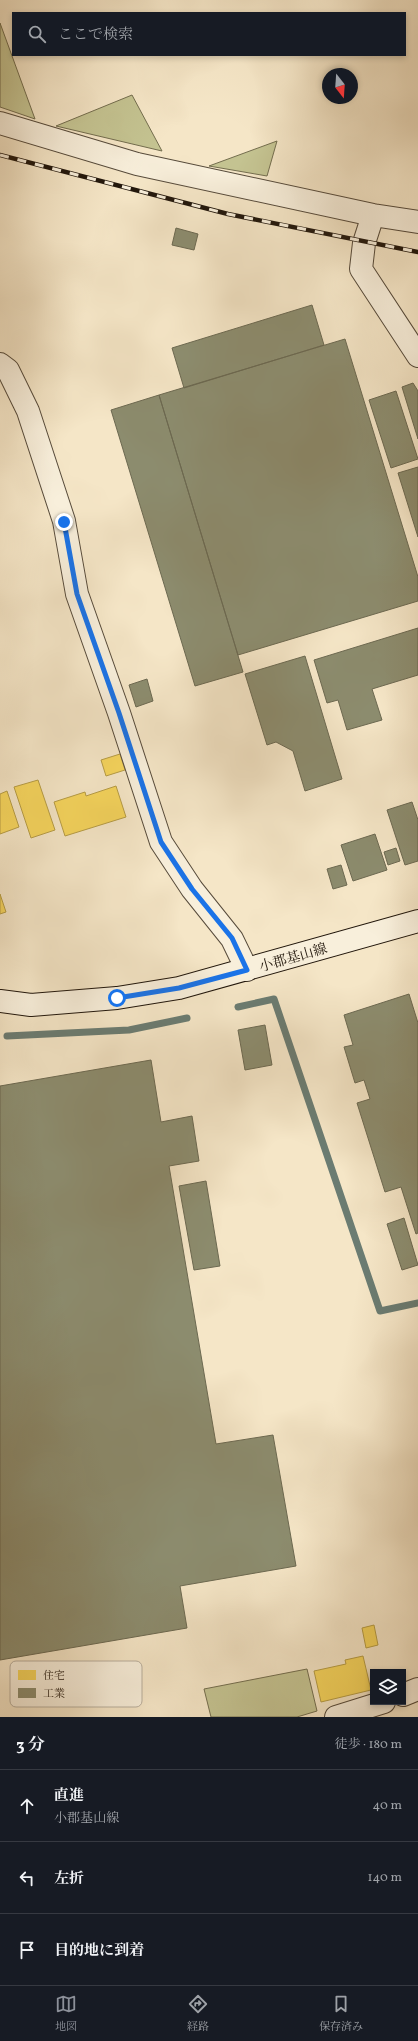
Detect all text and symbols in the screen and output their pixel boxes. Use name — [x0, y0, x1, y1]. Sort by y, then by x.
search box — [12, 12, 406, 56]
icon: search — [26, 23, 48, 45]
text: ここで検索 — [58, 25, 133, 46]
north arrow — [322, 68, 358, 104]
route end — [55, 513, 73, 531]
street label: 小郡基山線 — [257, 940, 330, 977]
route start — [108, 989, 126, 1007]
legend — [10, 1661, 142, 1707]
text: 住宅 — [43, 1669, 65, 1684]
map controls — [370, 1669, 406, 1705]
button: layers — [370, 1669, 406, 1705]
text: 工業 — [43, 1687, 65, 1702]
text: 3 分 — [16, 1734, 45, 1757]
text: 徒歩 · 180 m — [335, 1736, 402, 1754]
text: 直進 — [54, 1786, 84, 1807]
icon: ahead — [16, 1795, 38, 1817]
text: 40 m — [373, 1797, 402, 1815]
text: 小郡基山線 — [54, 1810, 119, 1828]
icon: left — [16, 1867, 38, 1889]
text: 左折 — [54, 1869, 84, 1890]
text: 140 m — [368, 1869, 402, 1887]
icon: arrive — [16, 1939, 38, 1961]
text: 目的地に到着 — [54, 1941, 144, 1962]
tab: 地図 — [55, 1993, 77, 2035]
tab: 経路 — [187, 1993, 209, 2035]
tab: 保存済み — [319, 1993, 363, 2035]

